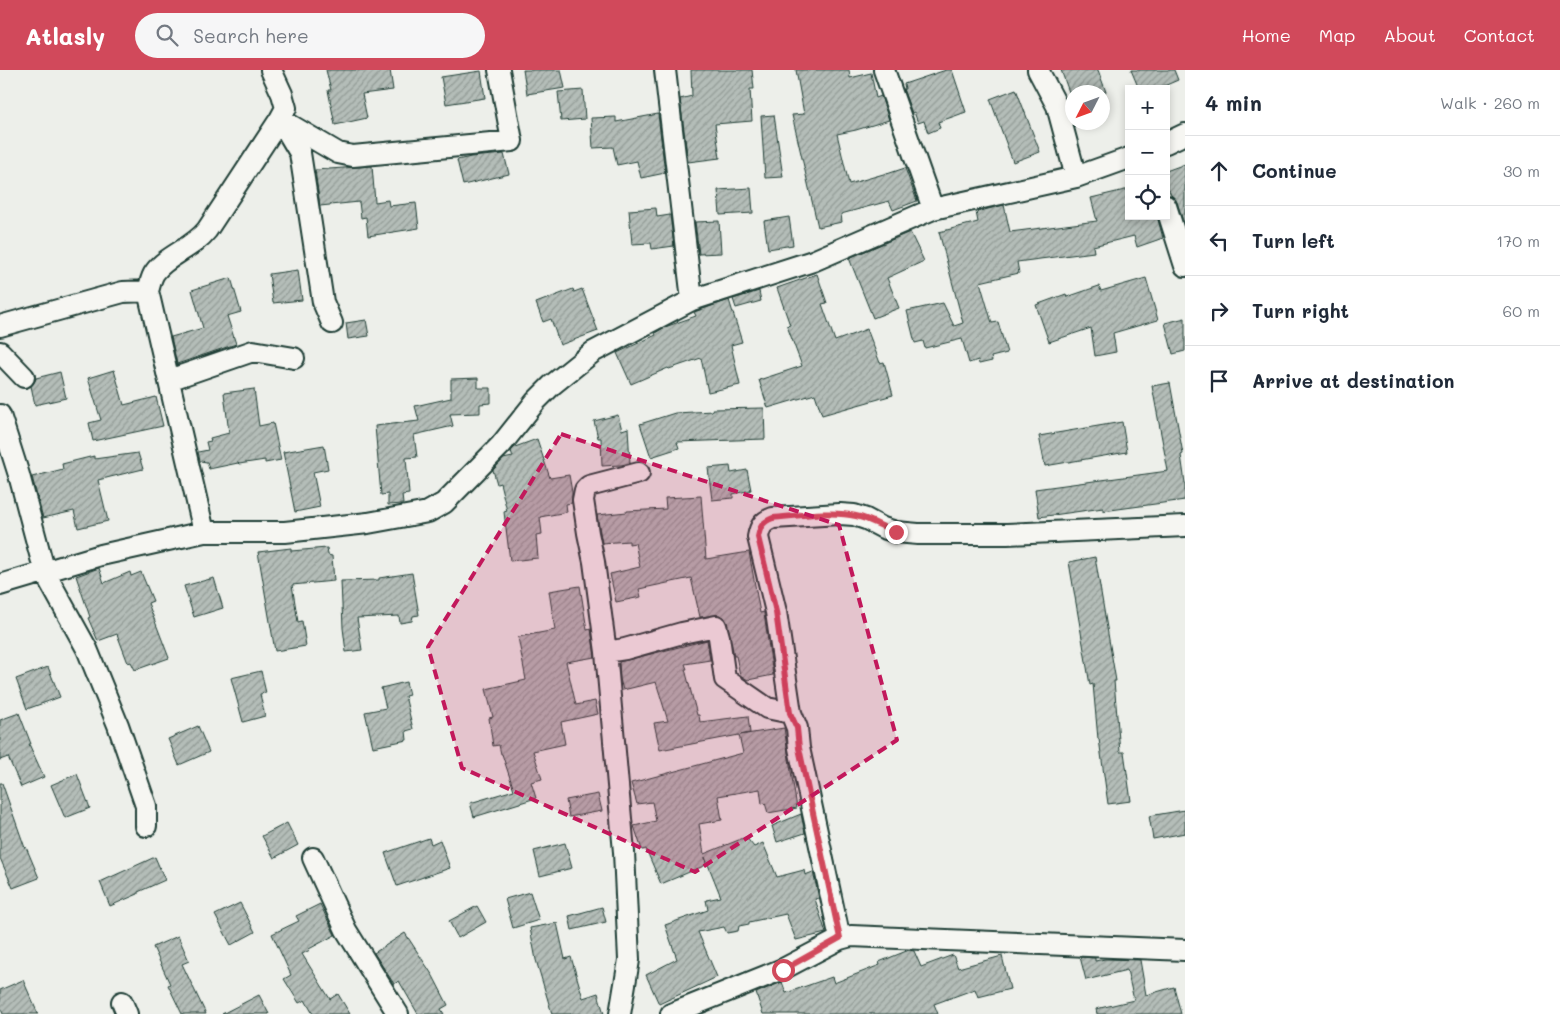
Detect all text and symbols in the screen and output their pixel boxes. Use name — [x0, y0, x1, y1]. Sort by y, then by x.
search box — [135, 13, 485, 58]
text: Atlasly — [25, 20, 105, 51]
icon: search — [153, 21, 181, 49]
text: Search here — [193, 23, 309, 48]
text: Home — [1242, 23, 1291, 47]
text: Map — [1319, 23, 1355, 47]
text: About — [1383, 23, 1436, 47]
text: Contact — [1464, 23, 1535, 47]
north arrow — [1065, 85, 1110, 130]
map controls — [1125, 85, 1170, 220]
button: + — [1125, 85, 1170, 130]
text: 4 min — [1205, 89, 1262, 116]
text: Walk · 260 m — [1440, 92, 1540, 113]
button: − — [1125, 130, 1170, 175]
icon: ahead — [1205, 157, 1233, 185]
text: Continue — [1252, 158, 1337, 183]
text: 30 m — [1503, 160, 1540, 181]
button: locate — [1125, 175, 1170, 220]
icon: left — [1205, 227, 1233, 255]
text: Turn left — [1252, 228, 1335, 253]
text: 170 m — [1496, 230, 1540, 251]
icon: right — [1205, 297, 1233, 325]
text: Turn right — [1252, 298, 1349, 323]
text: 60 m — [1503, 300, 1540, 321]
icon: arrive — [1205, 367, 1233, 395]
text: Arrive at destination — [1252, 368, 1455, 393]
route end — [885, 521, 908, 544]
route start — [772, 959, 795, 982]

